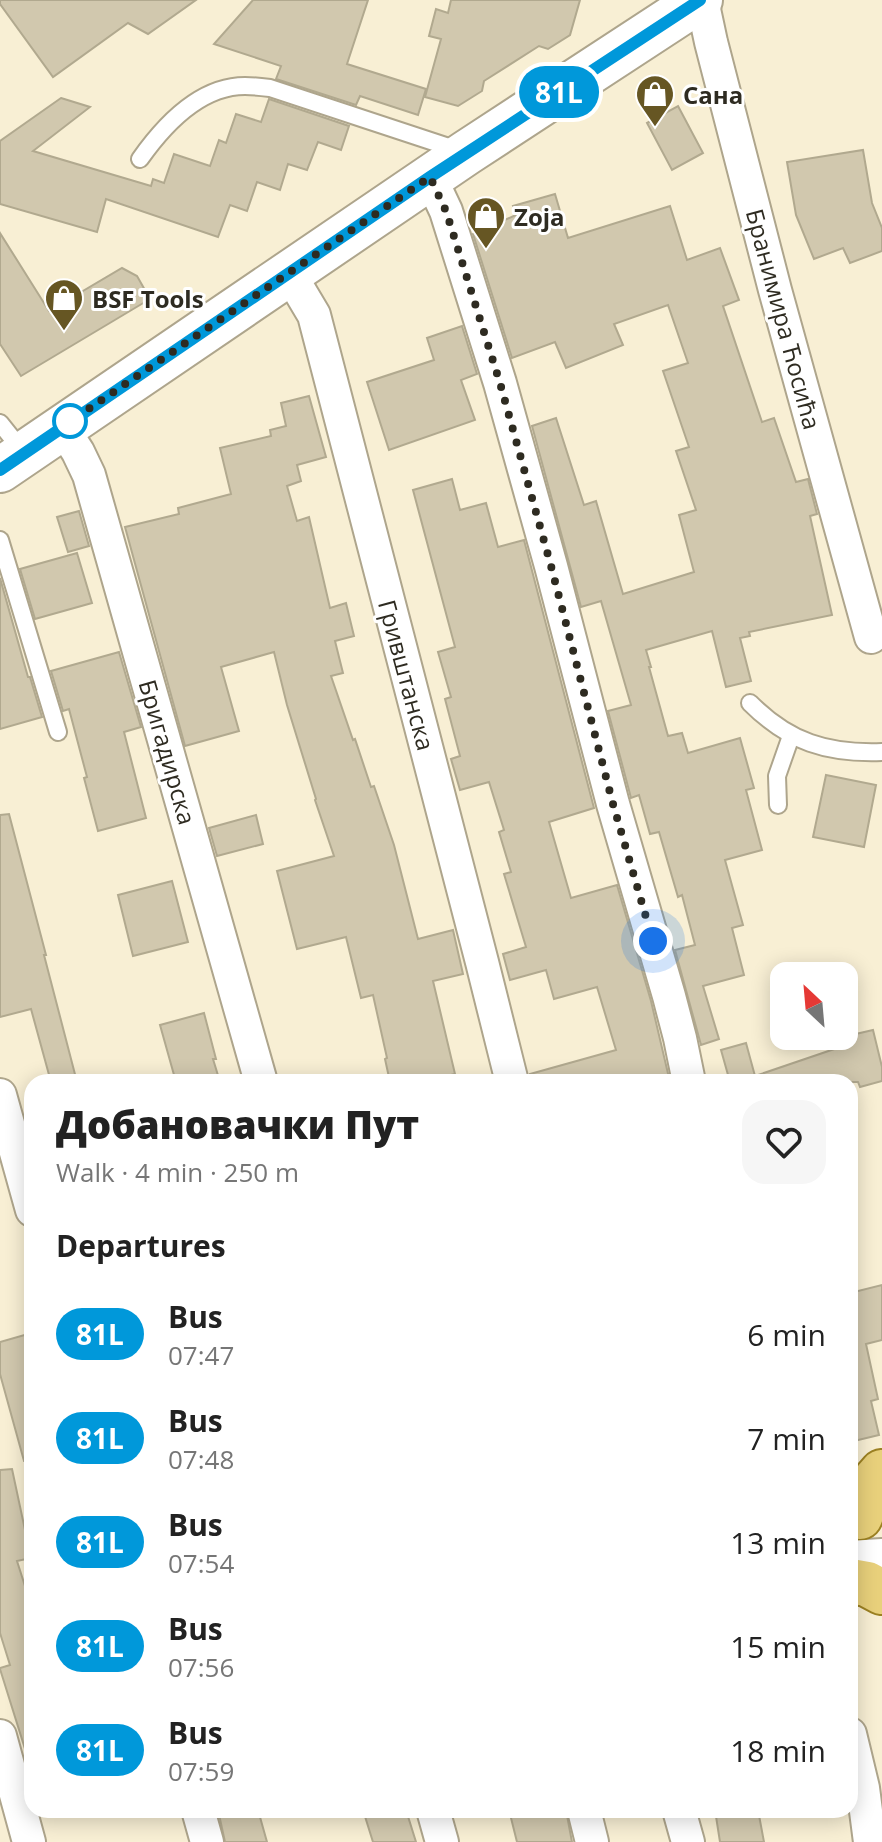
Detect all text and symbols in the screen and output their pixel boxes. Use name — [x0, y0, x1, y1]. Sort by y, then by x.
line badge: 81L — [513, 66, 605, 118]
text: 81L — [535, 73, 583, 111]
shop icon: Сана — [634, 73, 676, 128]
place label: Сана — [683, 78, 743, 111]
shop icon: Zoja — [465, 195, 507, 250]
place label: Zoja — [514, 200, 565, 233]
street label: Бранимира Ћосића — [739, 205, 829, 433]
shop icon: BSF Tools — [43, 277, 85, 332]
place label: BSF Tools — [92, 282, 204, 315]
unlabelled marker — [53, 404, 87, 438]
street label: Гривштанска — [371, 596, 443, 754]
street label: Бригадирска — [132, 676, 204, 828]
your location — [633, 921, 673, 961]
north arrow — [770, 962, 858, 1050]
map controls — [770, 962, 858, 1050]
text: Добановачки Пут — [56, 1098, 419, 1150]
button: heart — [742, 1100, 826, 1184]
text: Walk · 4 min · 250 m — [56, 1154, 299, 1190]
text: Departures — [56, 1225, 226, 1266]
text: Bus — [168, 1296, 223, 1337]
text: 6 min — [747, 1314, 826, 1355]
text: 81L — [76, 1315, 124, 1353]
text: 07:47 — [168, 1337, 234, 1373]
text: Bus — [168, 1400, 223, 1441]
text: 7 min — [747, 1418, 826, 1459]
text: 81L — [76, 1419, 124, 1457]
text: 07:48 — [168, 1441, 234, 1477]
text: Bus — [168, 1504, 223, 1545]
text: 13 min — [730, 1522, 826, 1563]
text: 81L — [76, 1523, 124, 1561]
text: 07:54 — [168, 1545, 234, 1581]
text: Bus — [168, 1608, 223, 1649]
text: 15 min — [730, 1626, 826, 1667]
text: 81L — [76, 1627, 124, 1665]
text: 07:56 — [168, 1649, 234, 1685]
text: Bus — [168, 1712, 223, 1753]
text: 18 min — [730, 1730, 826, 1771]
text: 81L — [76, 1731, 124, 1769]
text: 07:59 — [168, 1753, 234, 1789]

